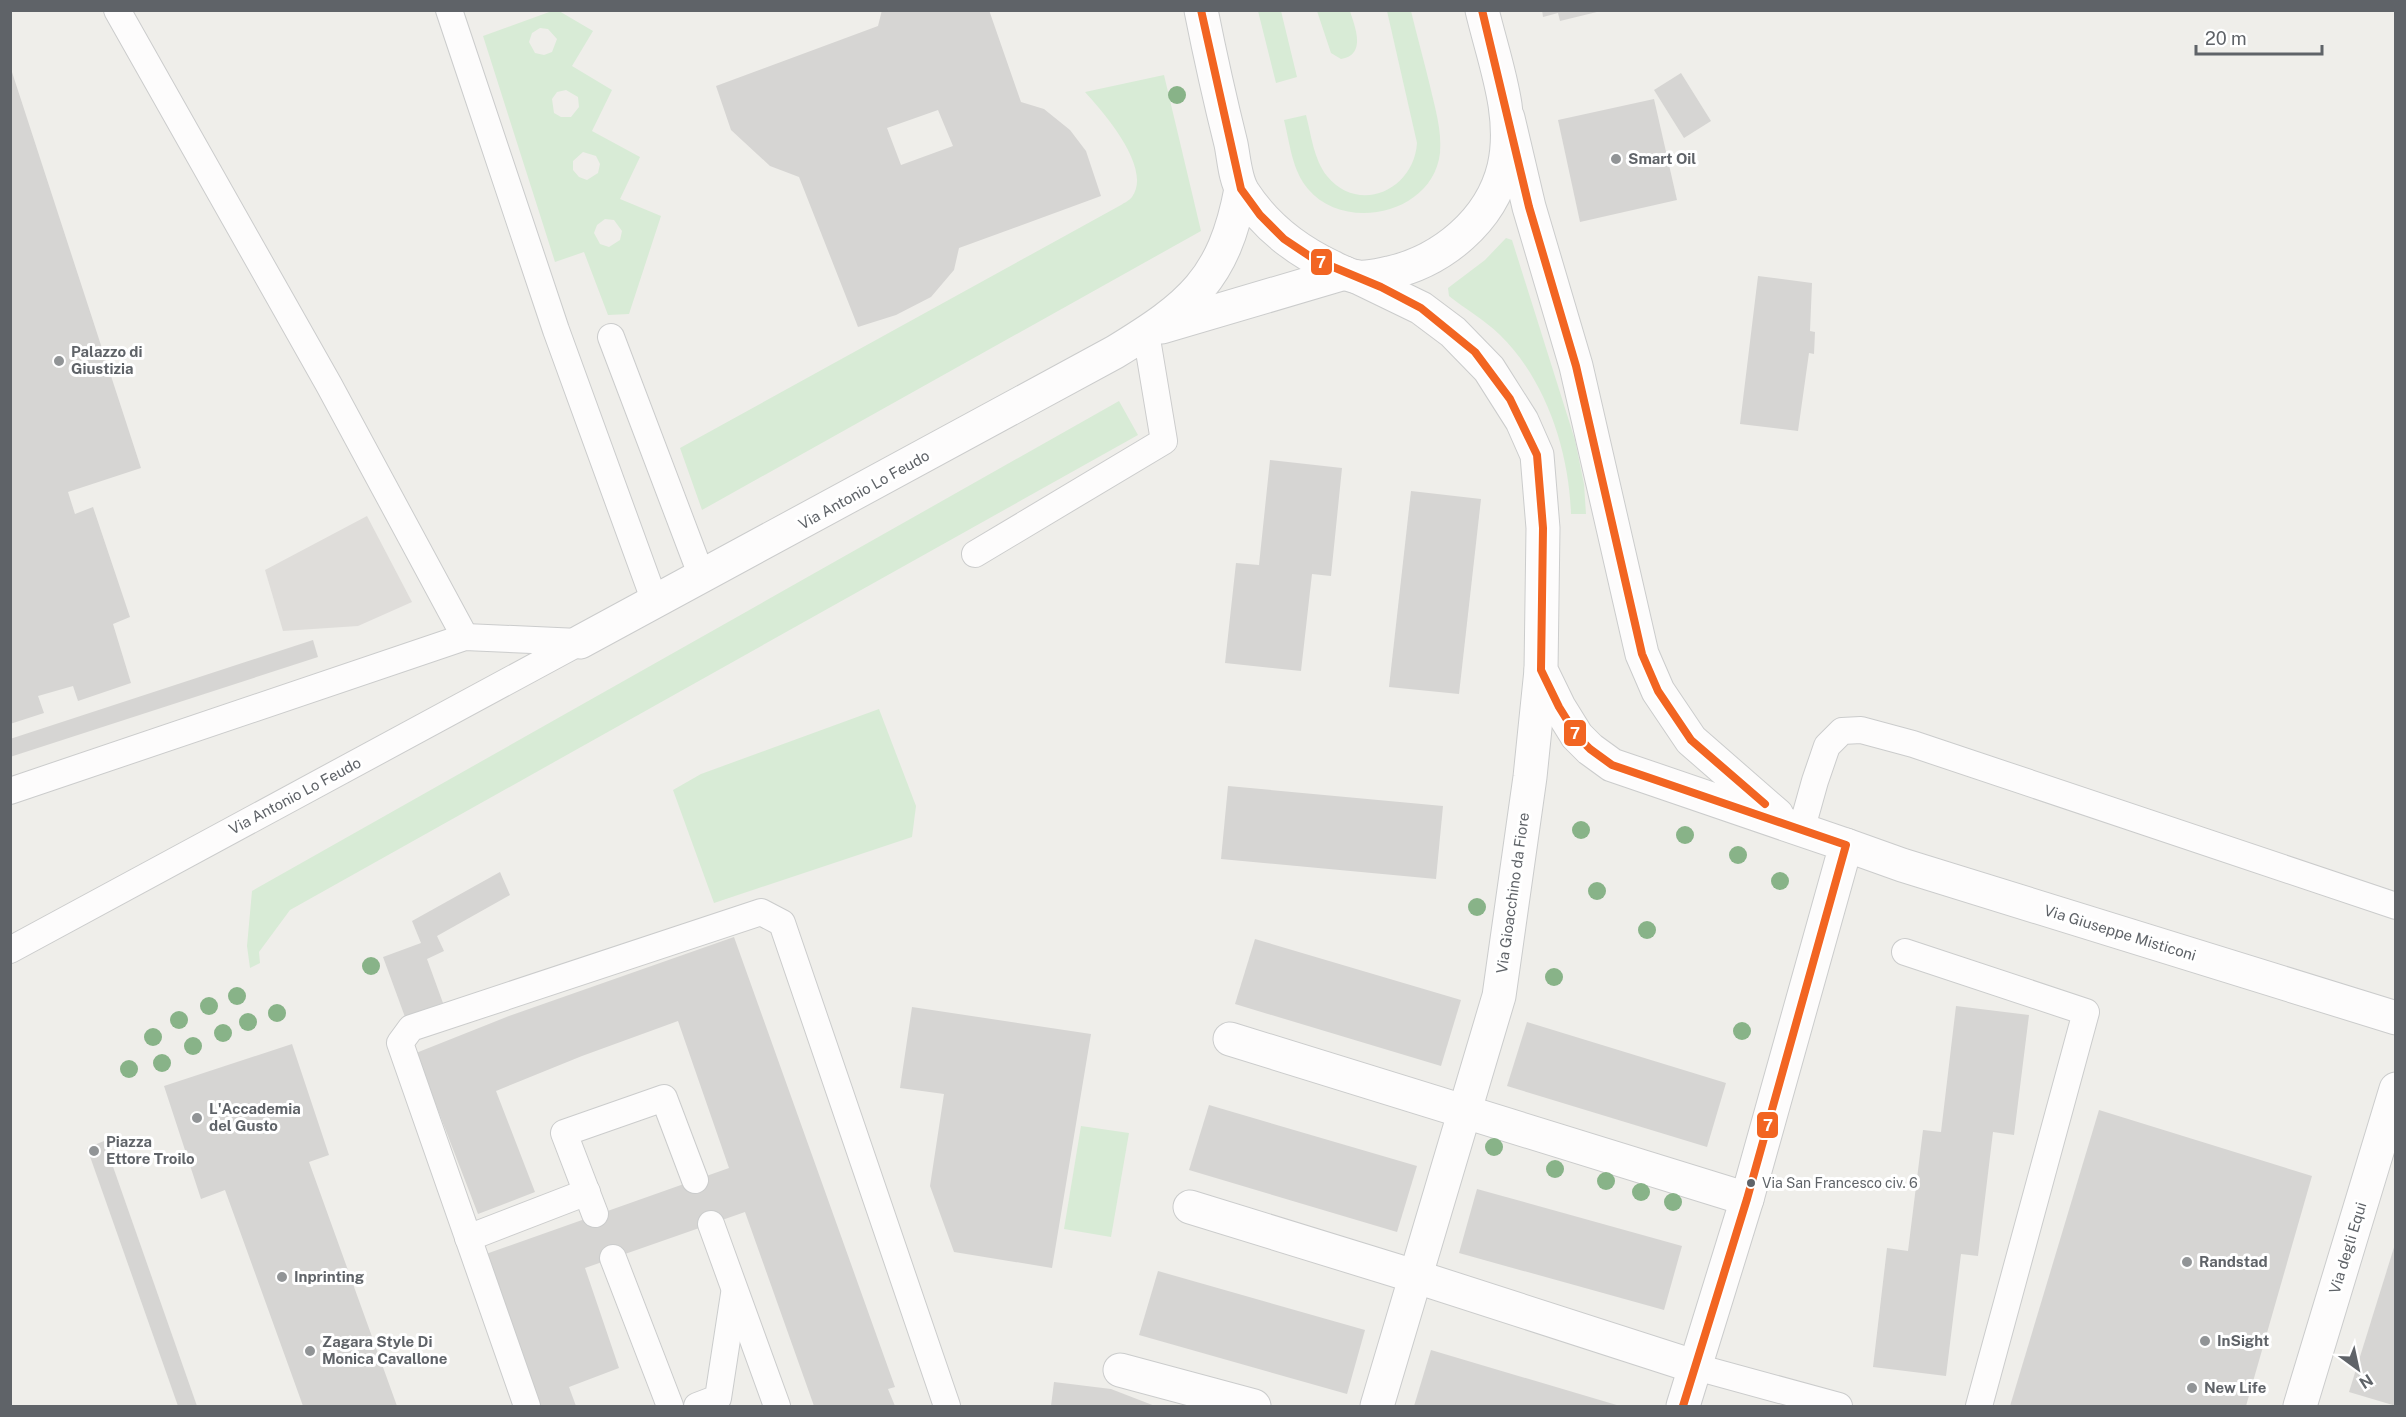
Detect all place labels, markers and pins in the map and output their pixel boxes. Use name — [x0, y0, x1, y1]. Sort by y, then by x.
place label: Smart Oil — [1628, 150, 1696, 167]
marker: Smart Oil — [1609, 152, 1623, 166]
place label: Palazzo di Giustizia — [71, 343, 142, 377]
marker: Palazzo di Giustizia — [52, 354, 66, 368]
place label: L'Accademia del Gusto — [209, 1100, 301, 1134]
marker: L'Accademia del Gusto — [190, 1111, 204, 1125]
place label: Piazza Ettore Troilo — [106, 1133, 195, 1167]
marker: Piazza Ettore Troilo — [87, 1144, 101, 1158]
place label: Via San Francesco civ. 6 — [1762, 1175, 1918, 1191]
marker: Via San Francesco civ. 6 — [1745, 1177, 1757, 1189]
place label: Randstad — [2199, 1253, 2268, 1270]
marker: Randstad — [2180, 1255, 2194, 1269]
place label: Inprinting — [294, 1268, 365, 1285]
marker: Inprinting — [275, 1270, 289, 1284]
place label: InSight — [2217, 1332, 2269, 1349]
place label: Zagara Style Di Monica Cavallone — [322, 1333, 447, 1367]
marker: InSight — [2198, 1334, 2212, 1348]
marker: Zagara Style Di Monica Cavallone — [303, 1344, 317, 1358]
place label: New Life — [2204, 1379, 2266, 1396]
marker: New Life — [2185, 1381, 2199, 1395]

